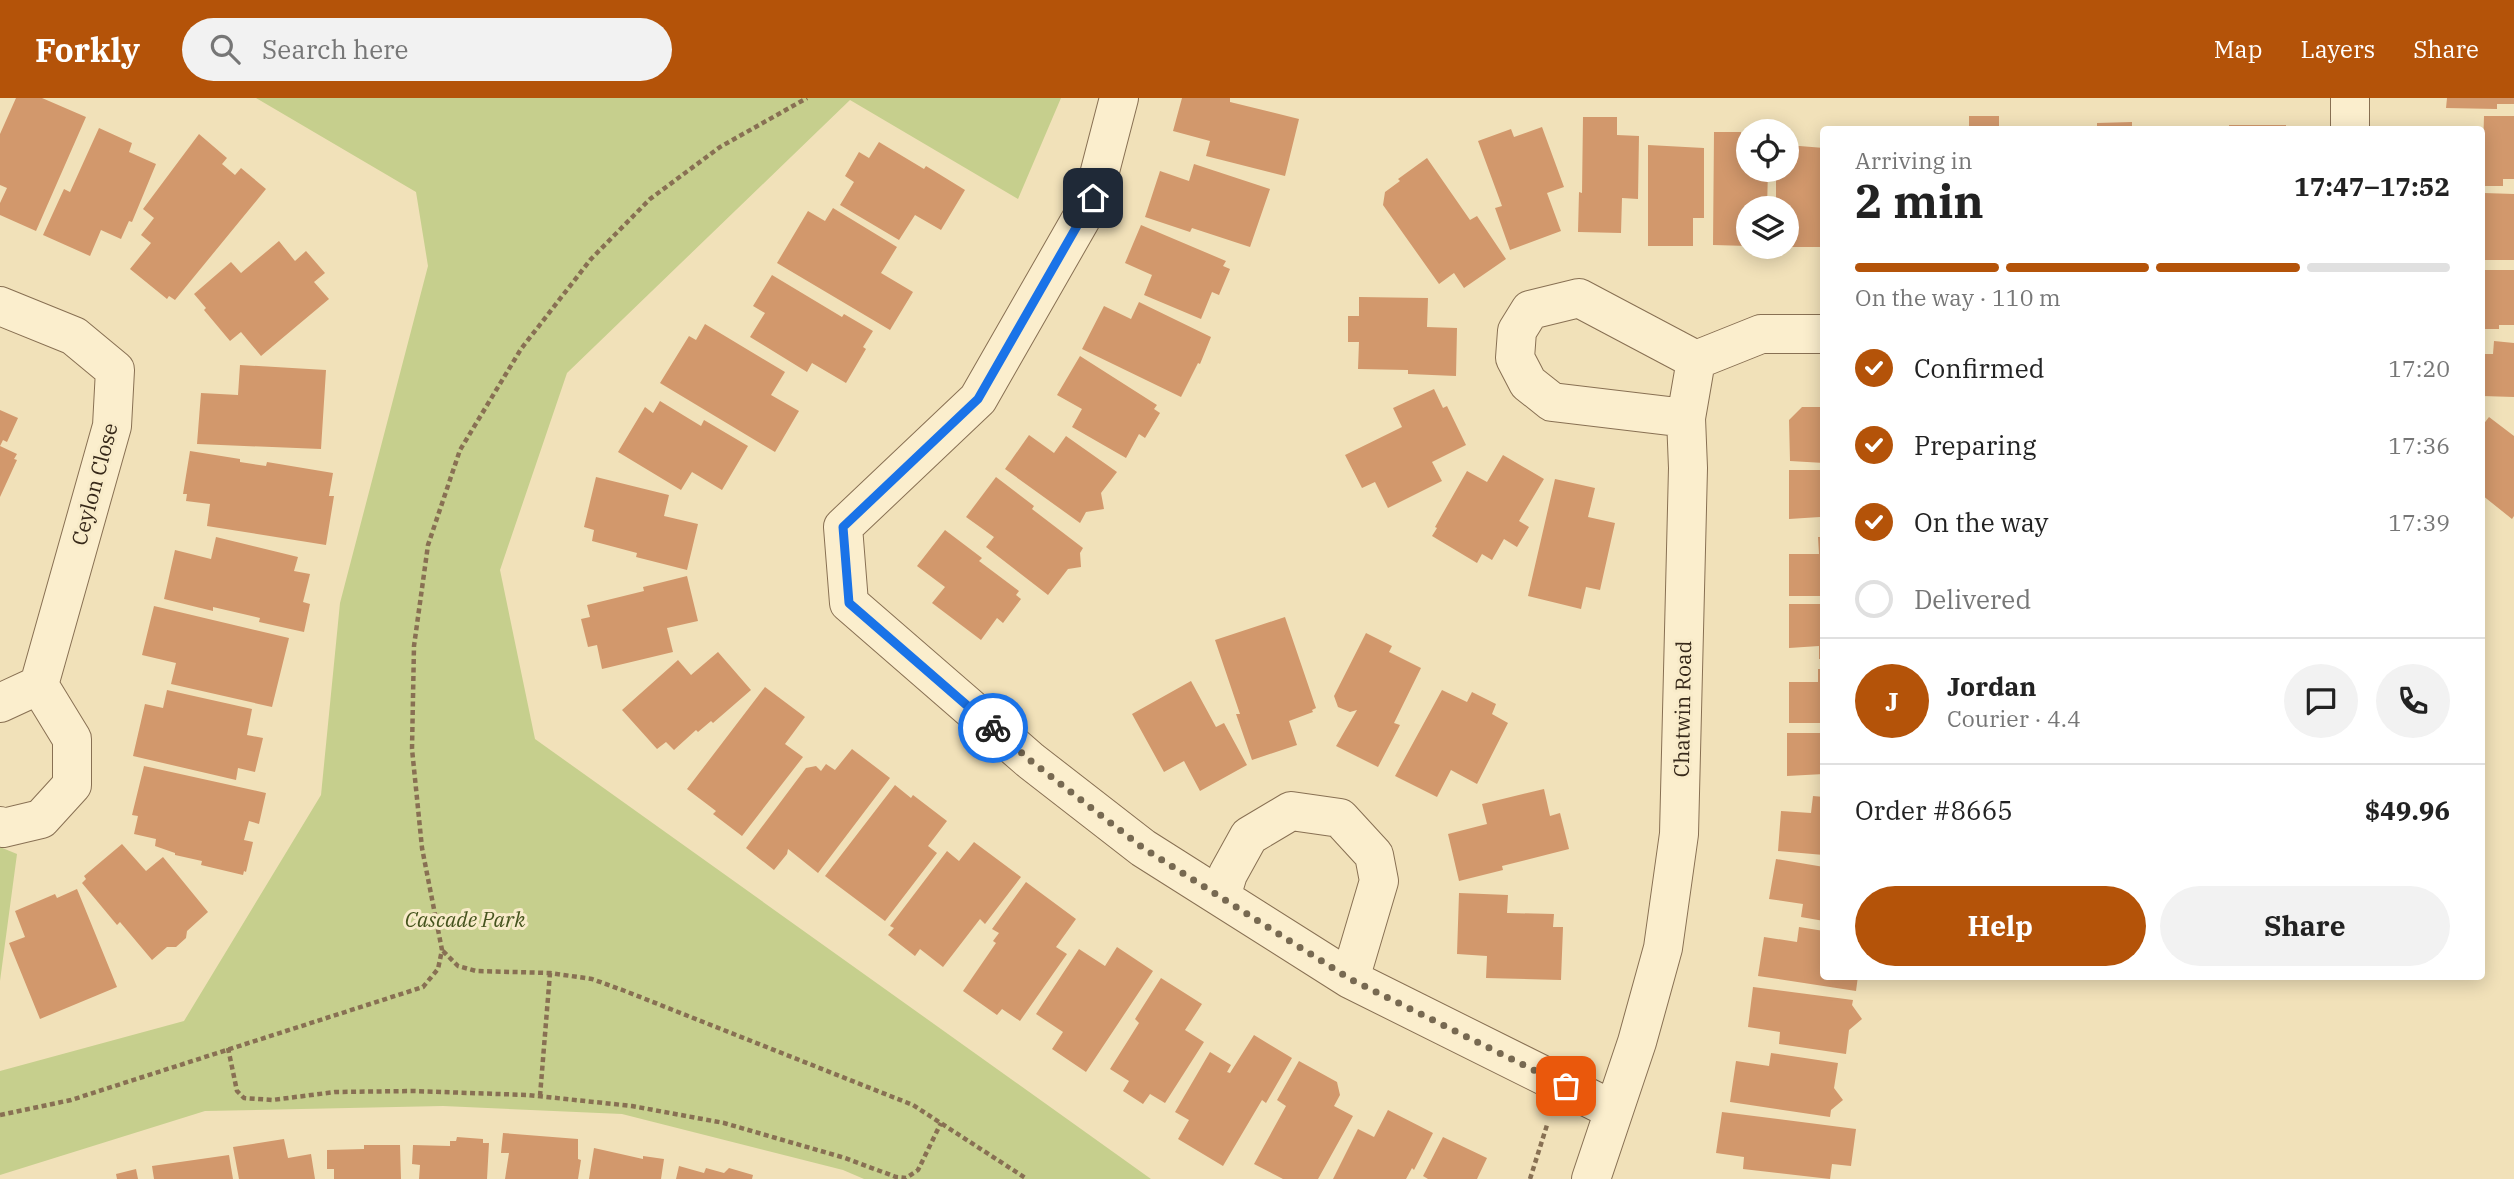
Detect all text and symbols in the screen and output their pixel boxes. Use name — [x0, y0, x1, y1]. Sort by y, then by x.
search box — [182, 18, 672, 81]
text: Forkly — [35, 28, 140, 71]
icon: search — [206, 30, 244, 68]
text: Search here — [262, 32, 409, 66]
text: Map — [2214, 33, 2262, 65]
text: Layers — [2300, 33, 2375, 65]
text: Share — [2413, 33, 2479, 65]
map controls — [1736, 119, 1799, 259]
button: locate — [1736, 119, 1799, 182]
text: Arriving in — [1855, 145, 1972, 175]
pin — [1063, 168, 1123, 228]
text: 17:47–17:52 — [2294, 169, 2450, 203]
text: 2 min — [1855, 171, 1984, 231]
icon: home — [1074, 179, 1112, 217]
button: layers — [1736, 196, 1799, 259]
text: On the way · 110 m — [1855, 282, 2061, 312]
icon: check — [1855, 349, 1893, 387]
text: Confirmed — [1914, 351, 2045, 385]
text: 17:20 — [2388, 353, 2450, 383]
street label: Ceylon Close — [64, 420, 124, 548]
icon: check — [1855, 426, 1893, 464]
text: Preparing — [1914, 428, 2036, 462]
text: 17:36 — [2388, 430, 2450, 460]
icon: check — [1855, 503, 1893, 541]
text: On the way — [1914, 505, 2048, 539]
text: 17:39 — [2388, 507, 2450, 537]
text: Delivered — [1914, 582, 2031, 616]
street label: Chatwin Road — [1667, 640, 1697, 778]
button: chat — [2284, 664, 2358, 738]
button: phone — [2376, 664, 2450, 738]
text: Jordan — [1947, 669, 2037, 703]
text: J — [1885, 684, 1899, 718]
courier — [958, 693, 1028, 763]
text: Courier · 4.4 — [1947, 703, 2081, 733]
icon: bike — [974, 709, 1012, 747]
text: Order #8665 — [1855, 793, 2013, 827]
text: $49.96 — [2365, 793, 2450, 827]
button: Help — [1855, 886, 2146, 966]
button: Share — [2160, 886, 2450, 966]
park label: Cascade Park — [405, 905, 526, 933]
pin — [1536, 1056, 1596, 1116]
icon: bag — [1547, 1067, 1585, 1105]

